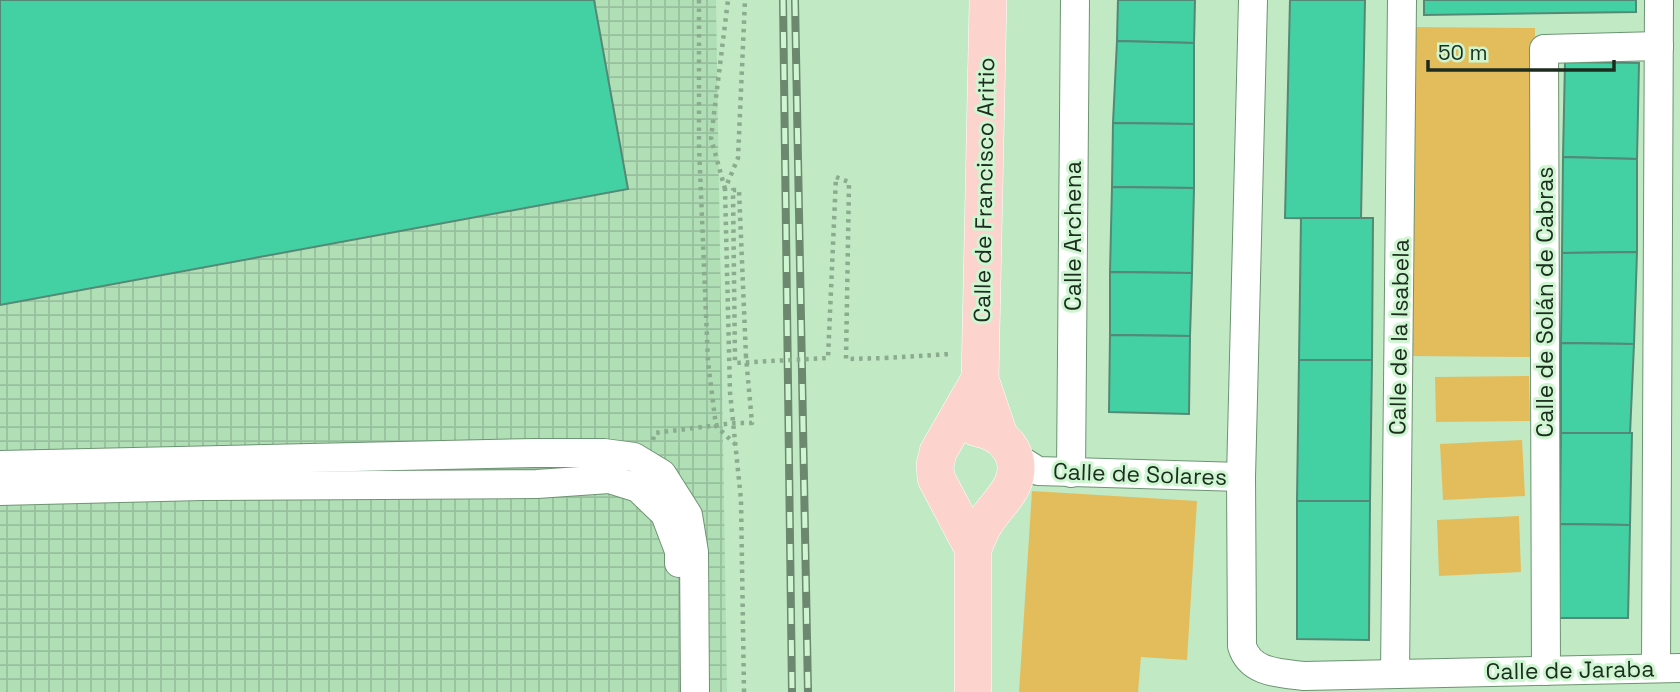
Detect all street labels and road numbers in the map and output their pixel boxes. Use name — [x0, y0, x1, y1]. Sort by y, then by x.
street label: Calle de Francisco Aritio — [967, 57, 1001, 323]
street label: Calle Archena — [1058, 161, 1088, 311]
street label: Calle de Solán de Cabras — [1530, 167, 1560, 437]
street label: Calle de la Isabela — [1382, 239, 1416, 435]
street label: Calle de Solares — [1052, 456, 1228, 492]
street label: Calle de Jaraba — [1485, 654, 1655, 686]

